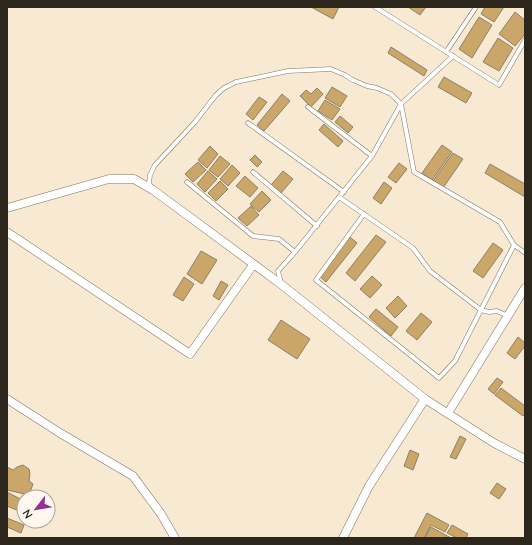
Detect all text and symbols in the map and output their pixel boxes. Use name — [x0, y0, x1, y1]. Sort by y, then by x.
north arrow — [16, 489, 56, 529]
text: N — [19, 507, 36, 521]

